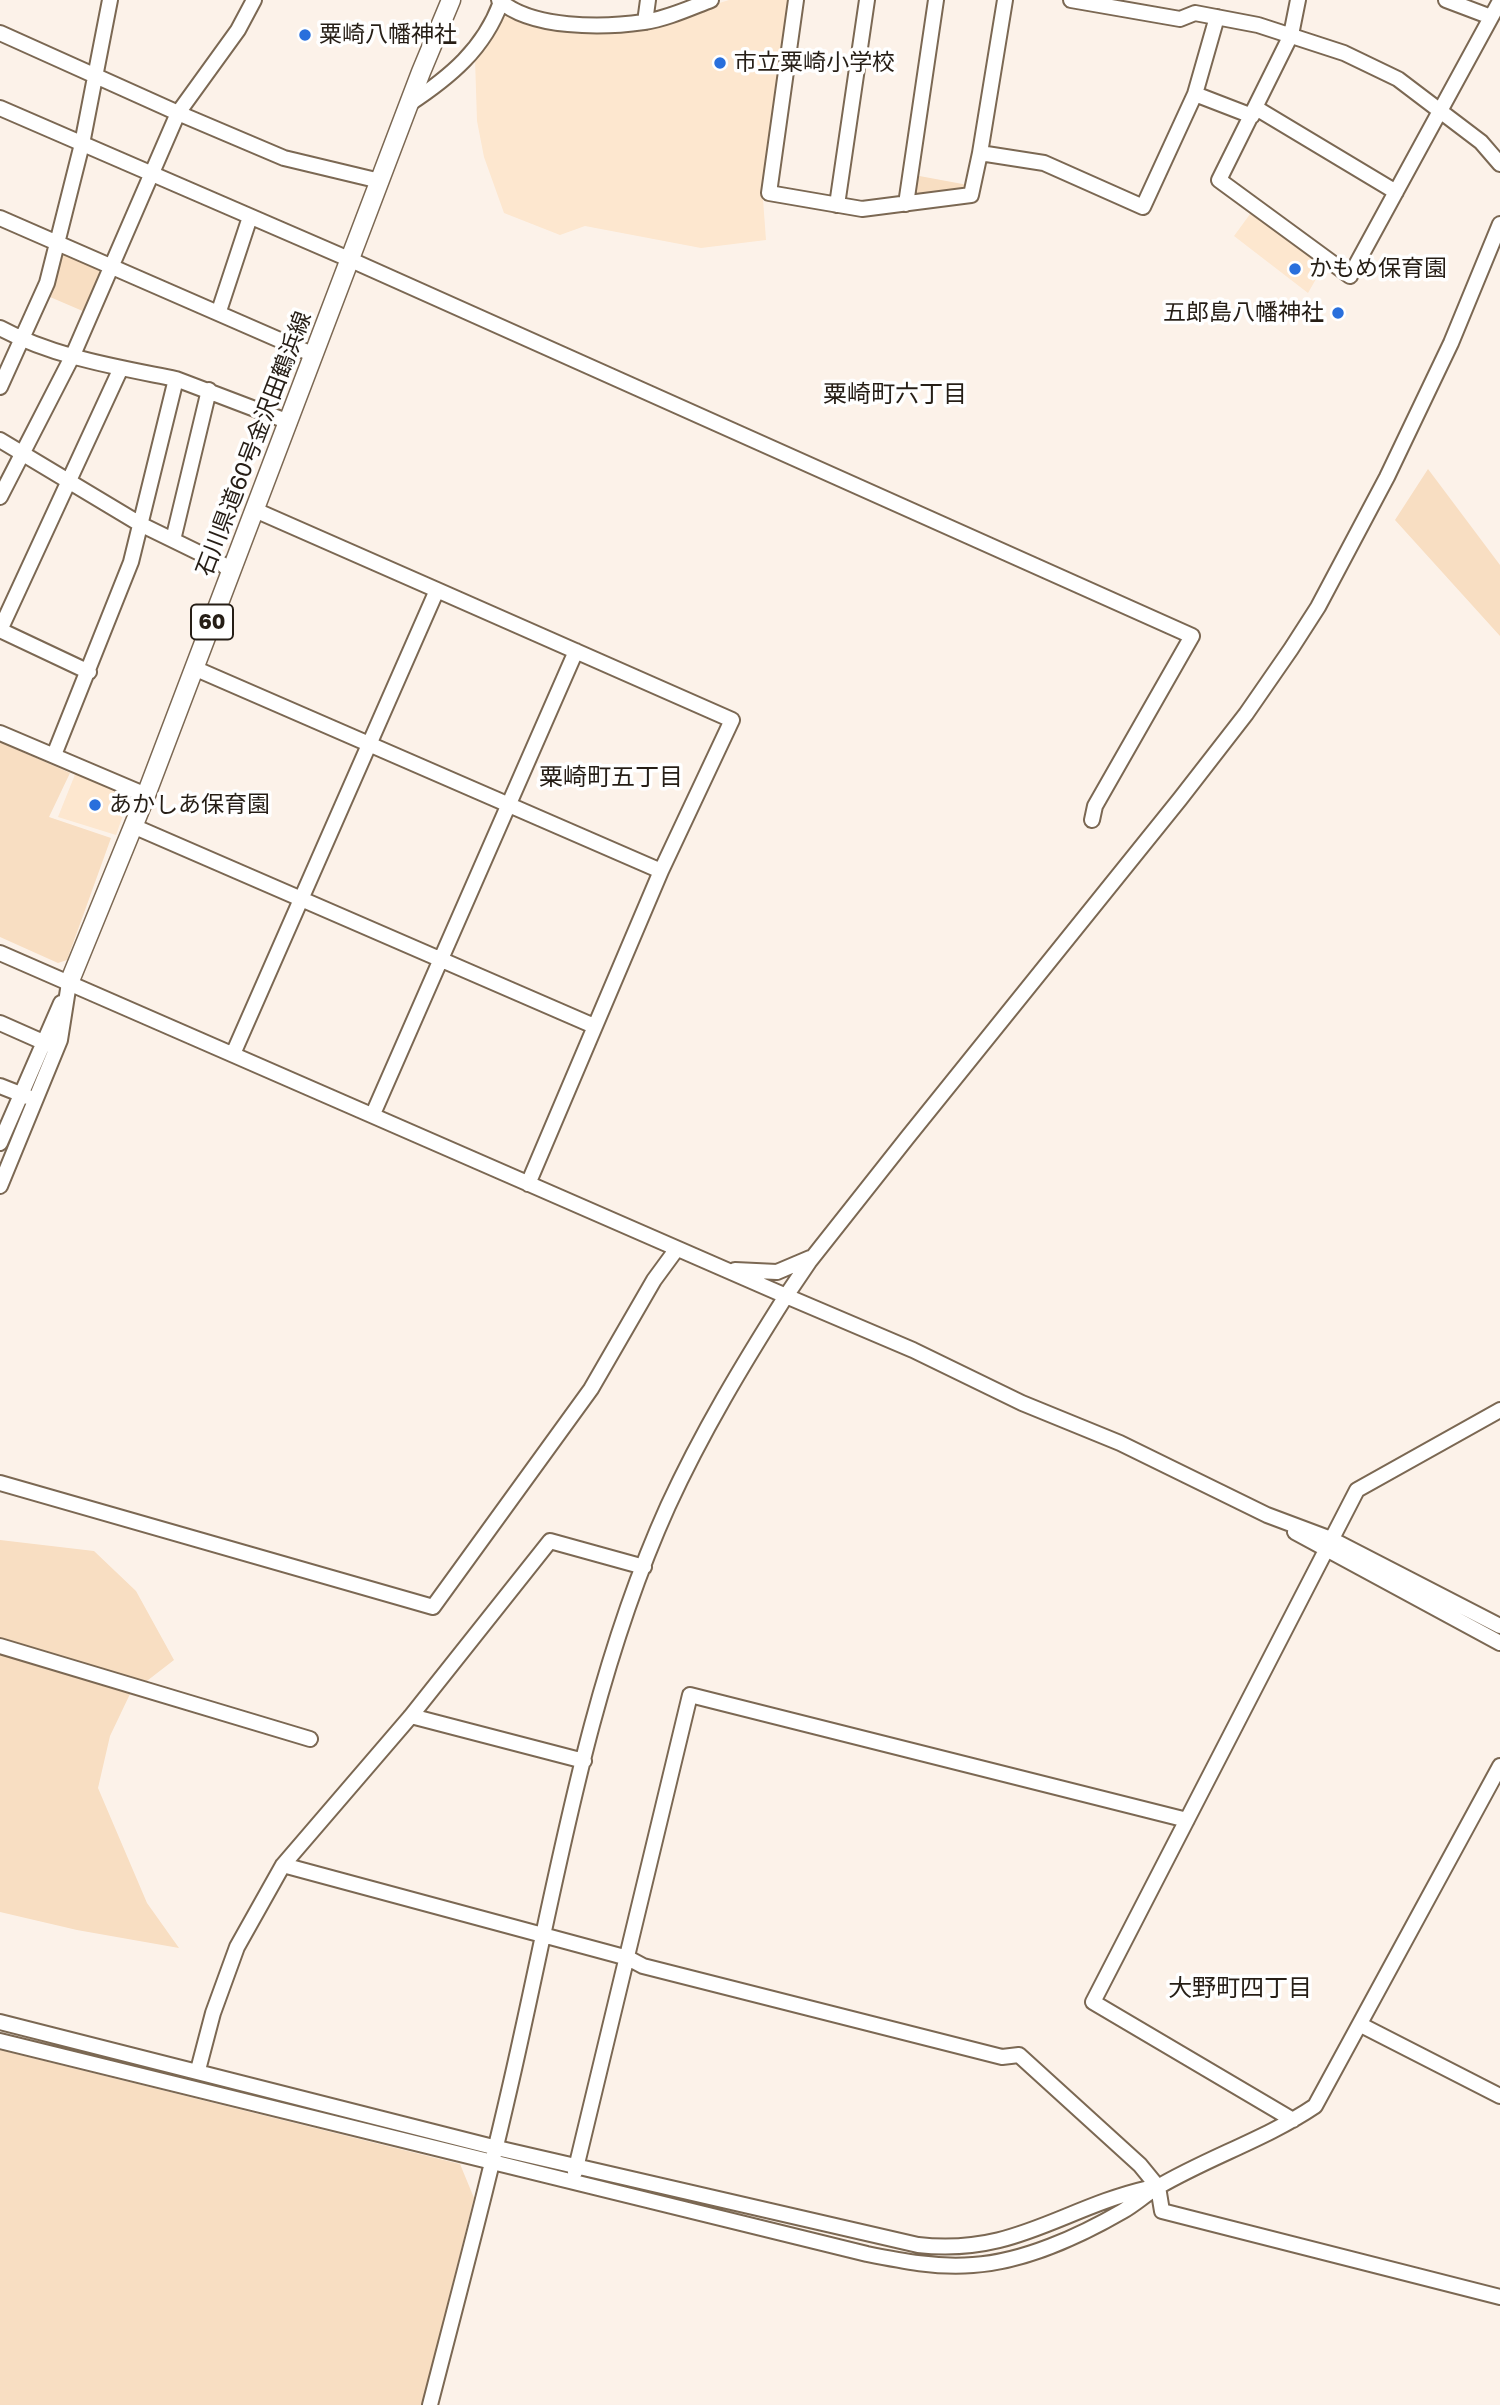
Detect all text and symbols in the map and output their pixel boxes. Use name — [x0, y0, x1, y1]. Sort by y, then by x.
place label: 粟崎八幡神社 — [319, 21, 457, 49]
marker: 粟崎八幡神社 — [297, 27, 313, 43]
place label: 市立粟崎小学校 — [734, 49, 895, 77]
marker: 市立粟崎小学校 — [712, 55, 728, 71]
place label: かもめ保育園 — [1309, 255, 1447, 283]
marker: かもめ保育園 — [1287, 261, 1303, 277]
place label: 五郎島八幡神社 — [1163, 299, 1324, 327]
marker: 五郎島八幡神社 — [1330, 305, 1346, 321]
street label: 石川県道60号金沢田鶴浜線 — [191, 308, 317, 580]
district label: 粟崎町六丁目 — [823, 380, 967, 408]
road number: 60 — [191, 604, 233, 640]
district label: 粟崎町五丁目 — [539, 763, 683, 791]
place label: あかしあ保育園 — [109, 791, 270, 819]
marker: あかしあ保育園 — [87, 797, 103, 813]
district label: 大野町四丁目 — [1168, 1974, 1312, 2002]

